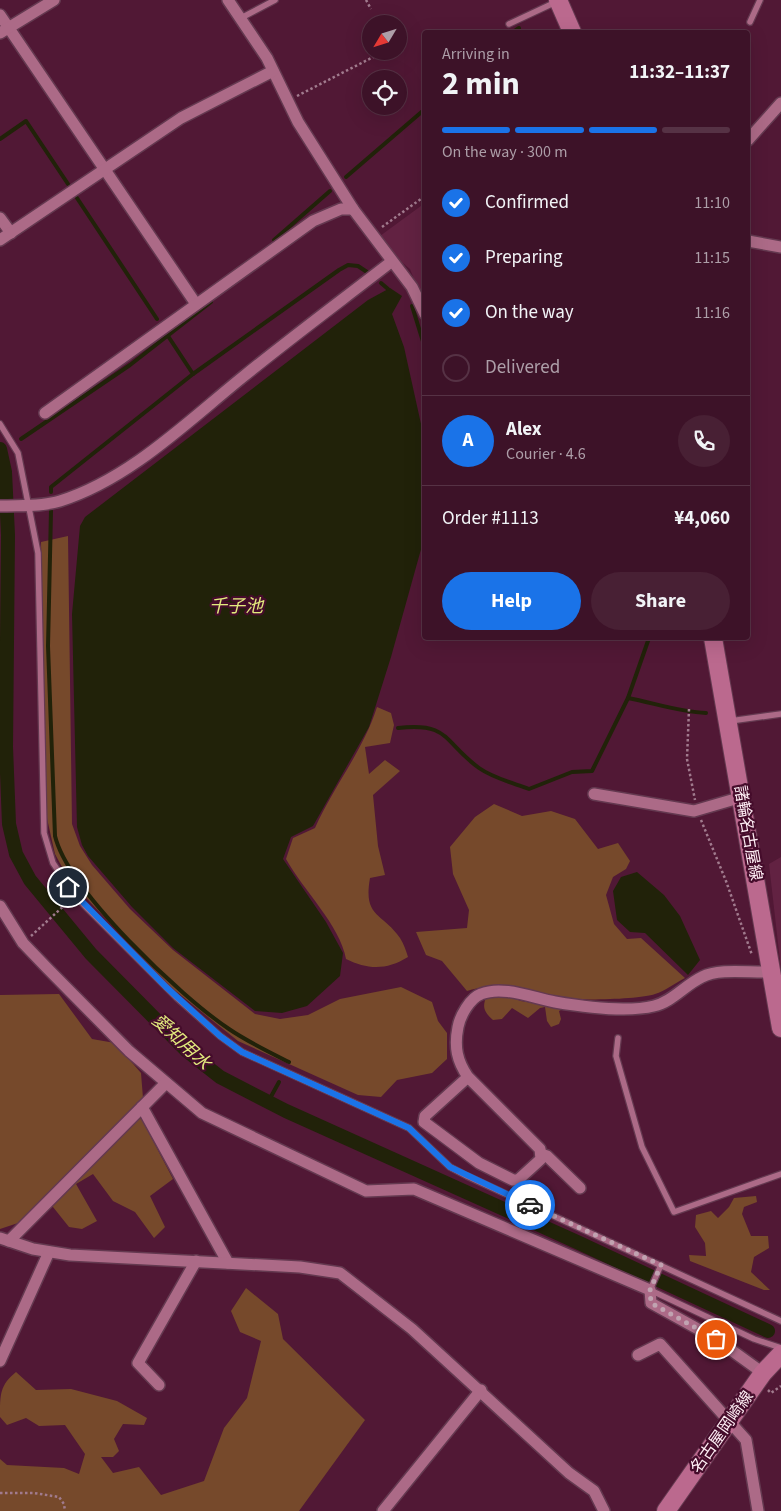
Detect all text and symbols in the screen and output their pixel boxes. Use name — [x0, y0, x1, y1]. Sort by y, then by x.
north arrow — [362, 15, 408, 60]
map controls — [362, 15, 407, 115]
text: Arriving in — [442, 43, 510, 65]
text: 11:32–11:37 — [629, 59, 730, 86]
text: 2 min — [442, 61, 520, 107]
button: locate — [362, 70, 407, 115]
text: On the way · 300 m — [442, 141, 567, 163]
icon: check — [442, 189, 470, 217]
text: Confirmed — [485, 189, 569, 216]
text: 11:10 — [694, 192, 730, 214]
icon: check — [442, 244, 470, 272]
text: Preparing — [485, 244, 563, 271]
text: 11:15 — [694, 247, 730, 269]
icon: check — [442, 299, 470, 327]
text: On the way — [485, 299, 574, 326]
text: 11:16 — [694, 302, 730, 324]
text: Delivered — [485, 354, 560, 381]
button: phone — [678, 415, 730, 467]
text: Alex — [506, 416, 542, 443]
text: A — [463, 427, 473, 454]
text: Courier · 4.6 — [506, 443, 586, 465]
text: Order #1113 — [442, 505, 539, 532]
text: ¥4,060 — [674, 505, 730, 532]
button: Help — [442, 572, 581, 630]
button: Share — [591, 572, 730, 630]
water label: 千子池 — [209, 594, 265, 619]
street label: 諸輪名古屋線 — [729, 784, 767, 882]
pin — [47, 866, 89, 908]
icon: home — [54, 873, 82, 901]
water label: 愛知用水 — [146, 1008, 217, 1077]
courier — [505, 1180, 555, 1230]
icon: car — [516, 1191, 544, 1219]
pin — [695, 1318, 737, 1360]
icon: bag — [702, 1325, 730, 1353]
street label: 名古屋岡崎線 — [685, 1386, 759, 1478]

